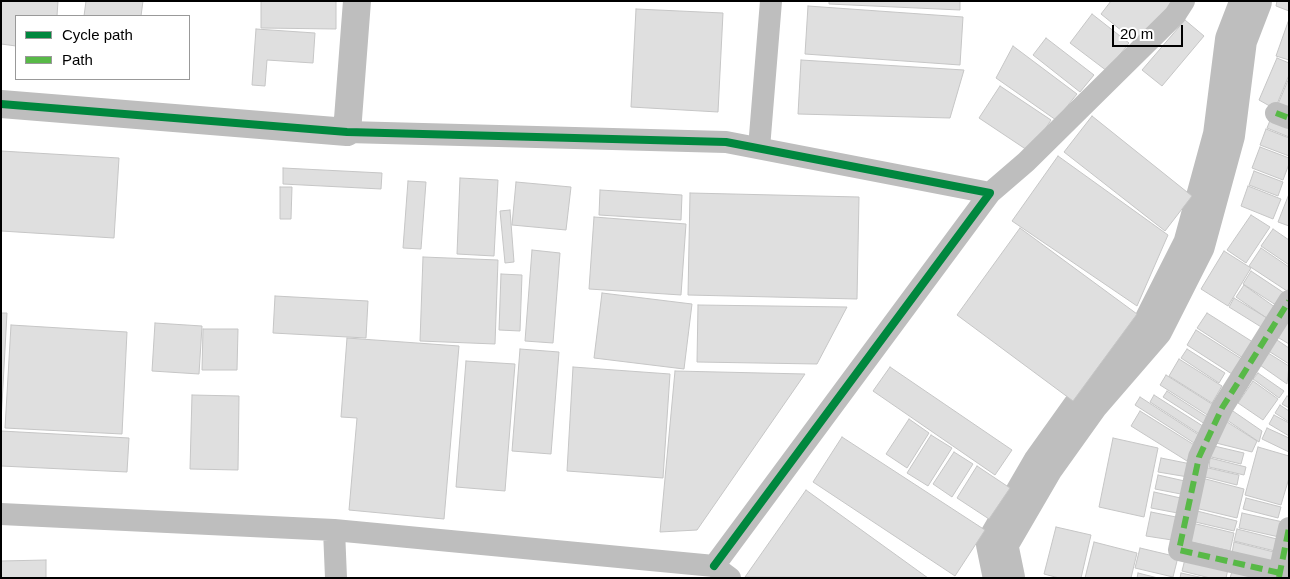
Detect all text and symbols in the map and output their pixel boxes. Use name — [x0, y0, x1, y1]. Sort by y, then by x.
legend — [15, 15, 190, 80]
scale bar — [1115, 15, 1186, 47]
text: 20 m — [1120, 25, 1153, 42]
text: Cycle path — [62, 26, 133, 43]
text: Path — [62, 51, 93, 68]

